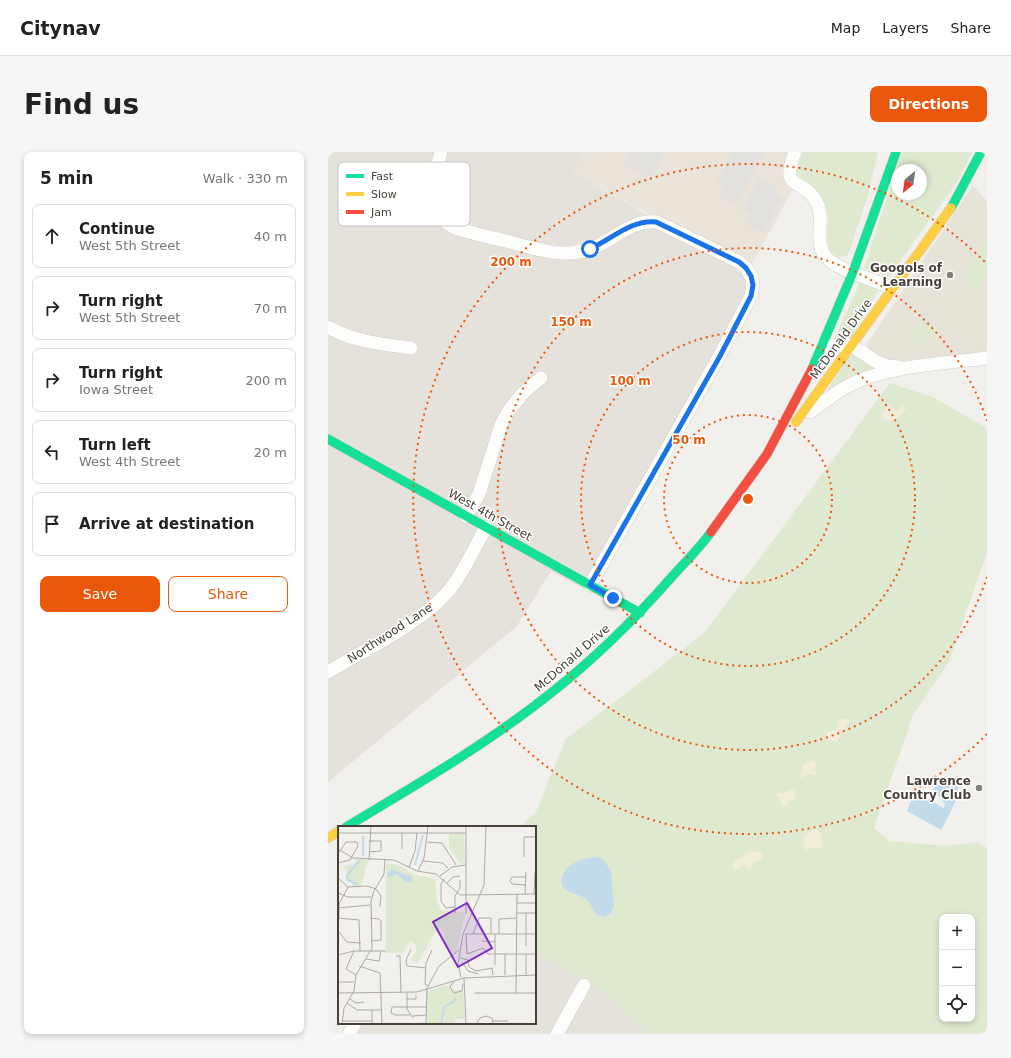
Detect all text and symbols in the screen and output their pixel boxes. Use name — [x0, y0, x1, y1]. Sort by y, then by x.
text: Citynav — [20, 17, 101, 39]
text: Map — [831, 20, 860, 36]
text: Layers — [882, 20, 929, 36]
text: Share — [951, 20, 991, 36]
button: Directions — [870, 86, 987, 122]
text: Find us — [24, 88, 139, 121]
legend — [338, 162, 470, 226]
north arrow — [891, 164, 927, 200]
text: 5 min — [40, 168, 93, 188]
text: Fast — [371, 170, 394, 183]
text: Walk · 330 m — [203, 171, 288, 186]
text: Slow — [371, 188, 397, 201]
text: Jam — [370, 206, 392, 219]
text: Continue — [79, 220, 155, 238]
icon: ahead — [41, 225, 63, 247]
text: 40 m — [254, 229, 287, 244]
text: West 5th Street — [79, 238, 180, 253]
route start — [581, 240, 599, 258]
text: 200 m — [490, 255, 532, 269]
place label: Googols of Learning — [870, 261, 943, 289]
marker: Googols of Learning — [945, 270, 955, 280]
text: Turn right — [79, 292, 163, 310]
street label: McDonald Drive — [807, 296, 875, 382]
icon: right — [41, 297, 63, 319]
text: 70 m — [254, 301, 287, 316]
text: West 5th Street — [79, 310, 180, 325]
text: 150 m — [550, 315, 592, 329]
text: Turn right — [79, 364, 163, 382]
icon: right — [41, 369, 63, 391]
text: 200 m — [245, 373, 287, 388]
text: 100 m — [609, 374, 651, 388]
text: Iowa Street — [79, 382, 153, 397]
text: 50 m — [672, 433, 706, 447]
text: Turn left — [79, 436, 151, 454]
icon: left — [41, 441, 63, 463]
text: 20 m — [254, 445, 287, 460]
text: West 4th Street — [79, 454, 180, 469]
street label: West 4th Street — [446, 486, 535, 544]
centre of rings — [741, 492, 755, 506]
icon: arrive — [41, 513, 63, 535]
text: Arrive at destination — [79, 515, 254, 533]
button: Save — [40, 576, 160, 612]
button: Share — [168, 576, 288, 612]
route end — [604, 589, 622, 607]
street label: Northwood Lane — [345, 600, 435, 666]
street label: McDonald Drive — [531, 621, 613, 695]
place label: Lawrence Country Club — [883, 774, 971, 802]
marker: Lawrence Country Club — [974, 783, 984, 793]
inset map — [338, 826, 536, 1024]
map controls — [939, 914, 975, 1022]
button: + — [939, 914, 975, 950]
button: − — [939, 950, 975, 986]
button: locate — [939, 986, 975, 1022]

